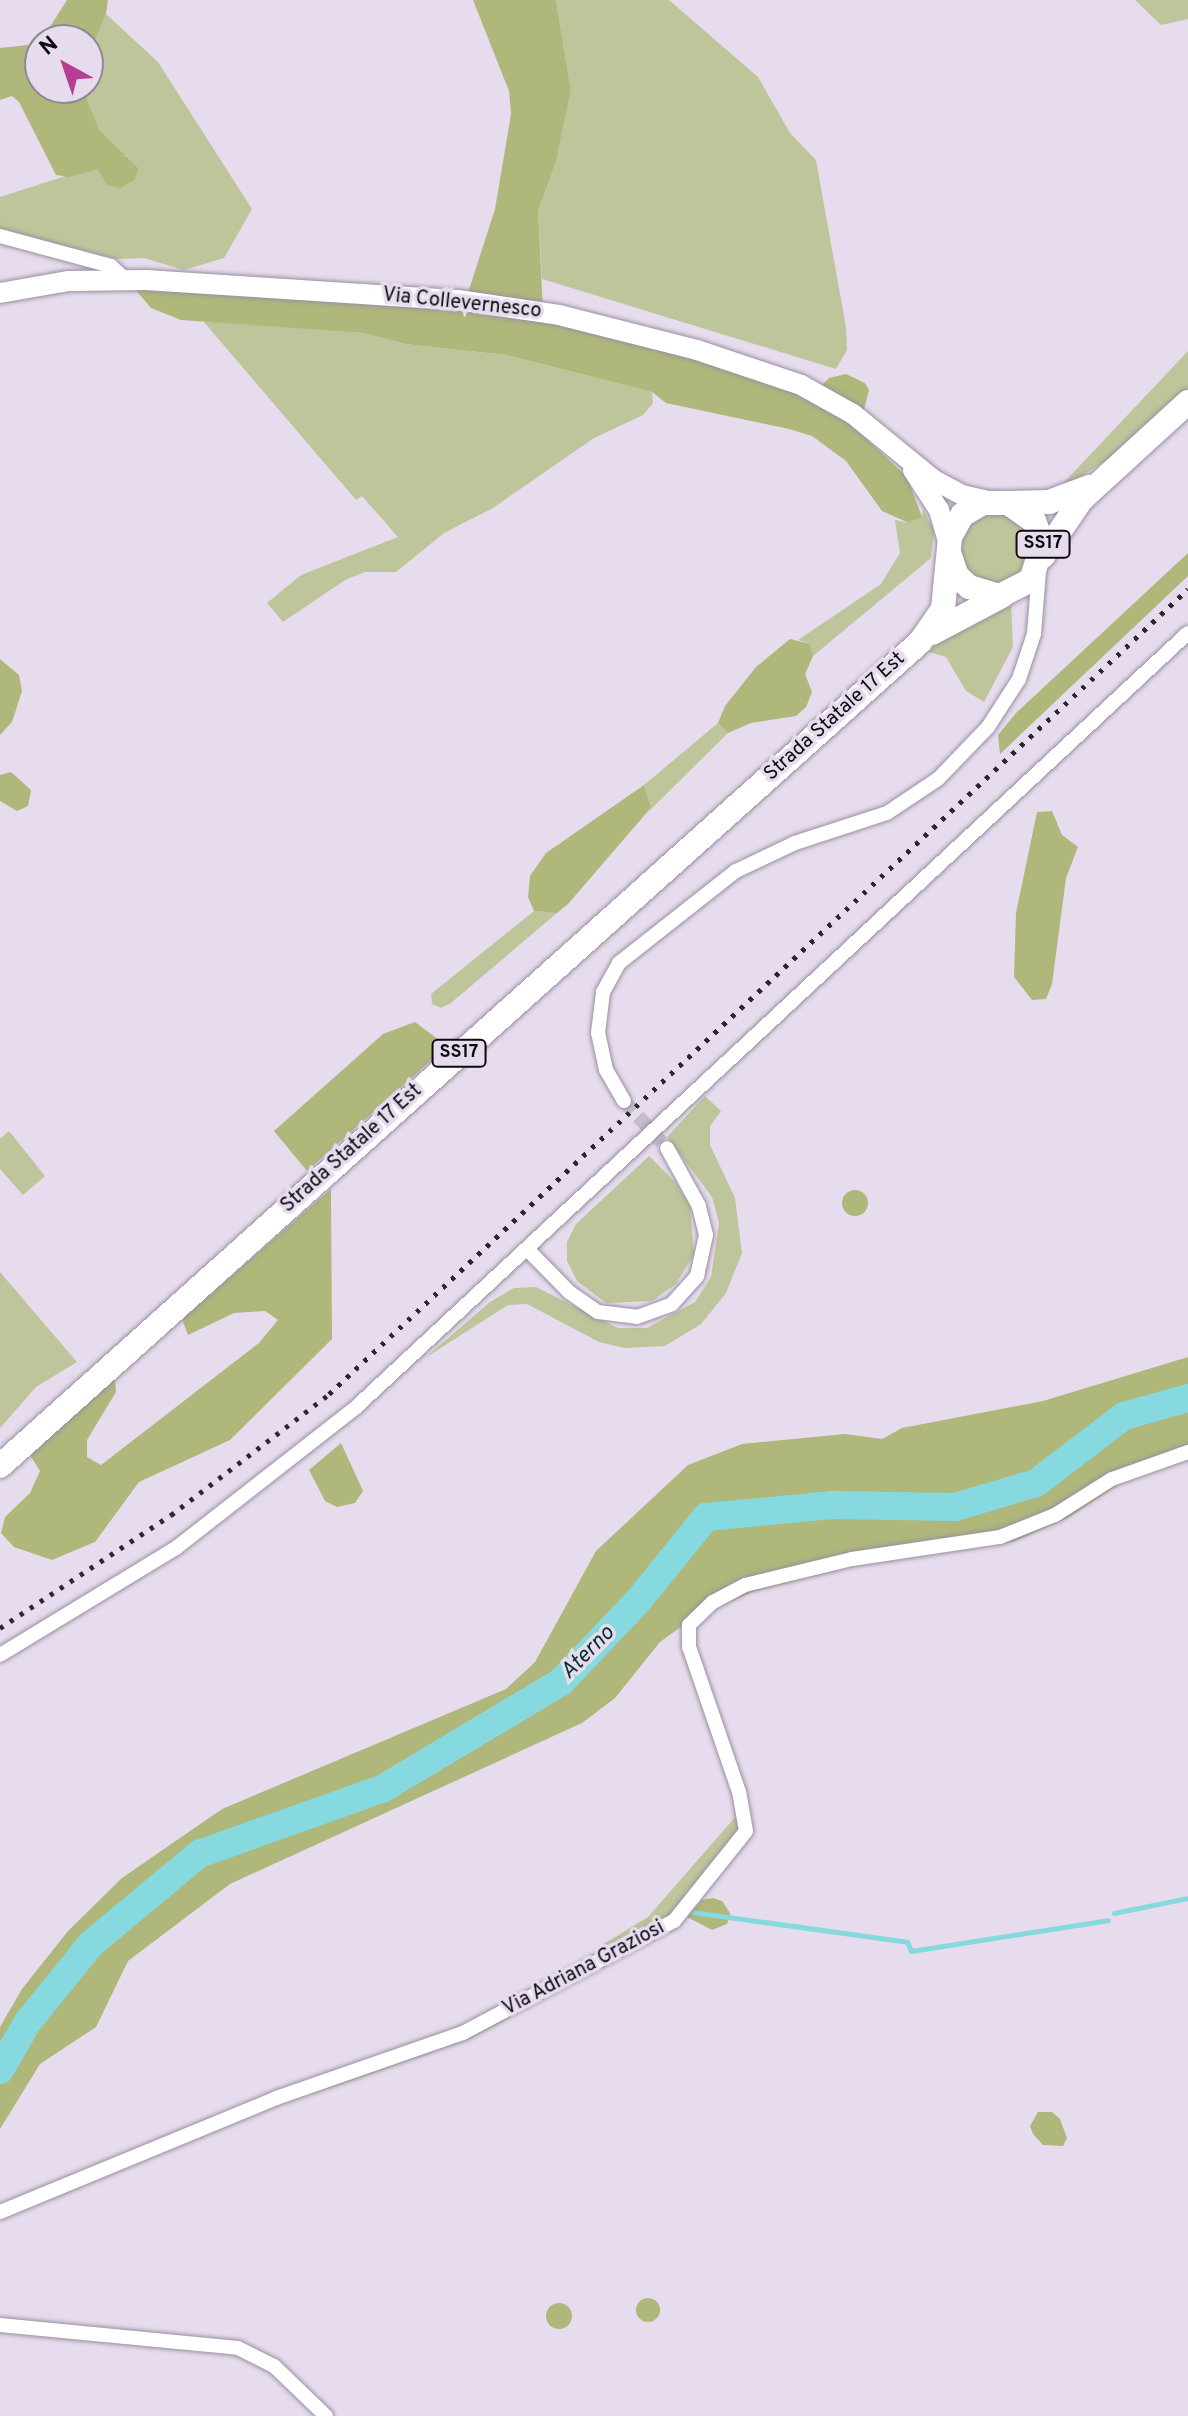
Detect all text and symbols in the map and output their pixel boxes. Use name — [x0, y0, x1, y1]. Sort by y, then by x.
north arrow — [24, 24, 104, 104]
text: N — [35, 31, 64, 62]
street label: Via Collevernesco — [381, 284, 543, 324]
road number: SS17 — [1015, 530, 1071, 558]
street label: Strada Statale 17 Est — [759, 647, 911, 787]
road number: SS17 — [431, 1039, 487, 1067]
street label: Strada Statale 17 Est — [276, 1079, 428, 1219]
water label: Aterno — [556, 1621, 620, 1685]
street label: Via Adriana Graziosi — [499, 1916, 669, 2022]

